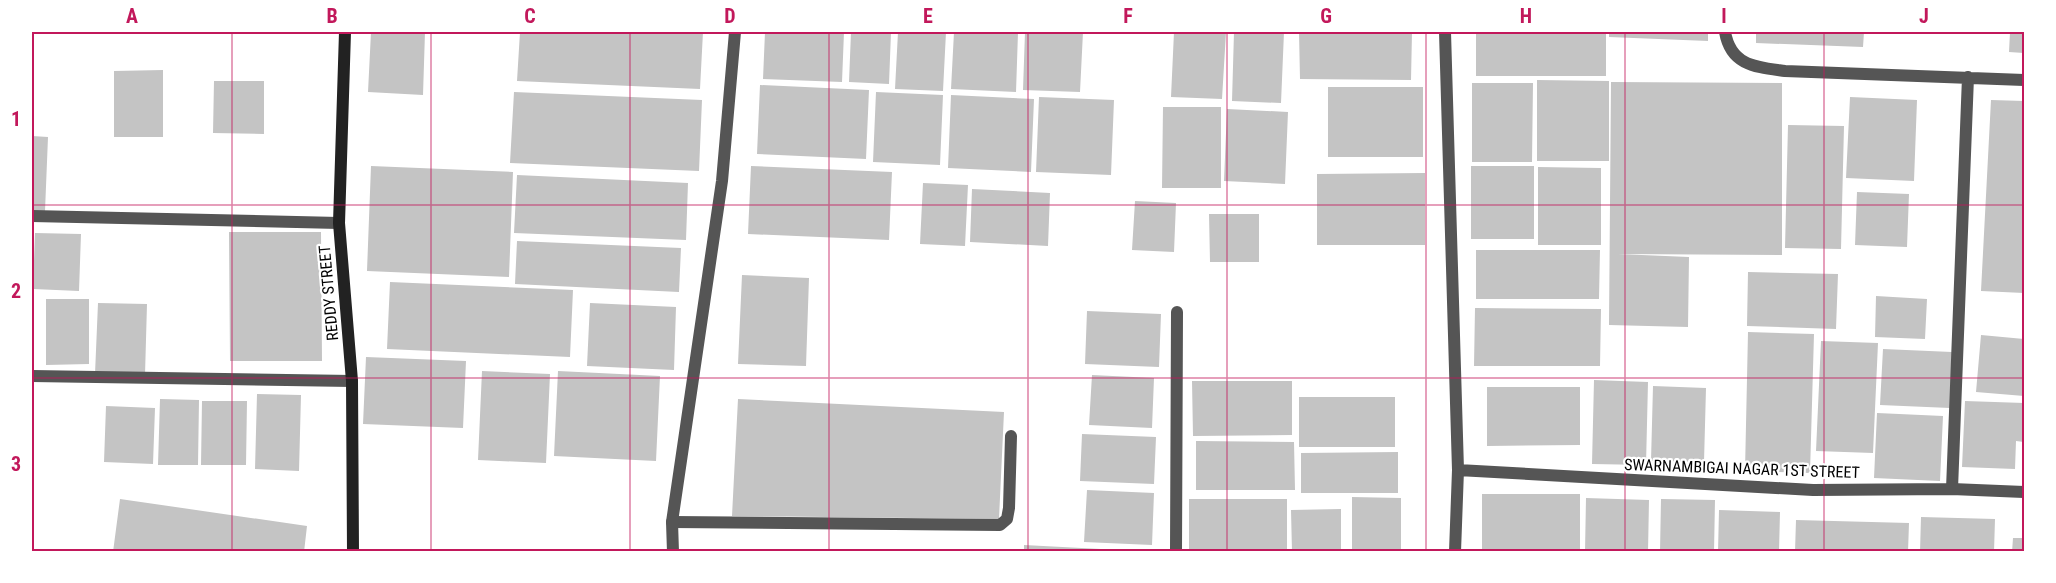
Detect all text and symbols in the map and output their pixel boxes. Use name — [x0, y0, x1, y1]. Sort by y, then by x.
text: A — [126, 4, 138, 28]
text: B — [326, 4, 338, 28]
text: C — [524, 4, 536, 28]
text: D — [724, 4, 736, 28]
text: E — [923, 4, 933, 28]
text: F — [1123, 4, 1133, 28]
text: G — [1320, 4, 1332, 28]
text: H — [1520, 4, 1532, 28]
text: I — [1721, 4, 1727, 28]
text: J — [1919, 4, 1929, 28]
text: 1 — [11, 107, 21, 131]
street label: REDDY STREET — [315, 244, 342, 342]
text: 2 — [11, 279, 21, 303]
text: 3 — [11, 452, 21, 476]
street label: SWARNAMBIGAI NAGAR 1ST STREET — [1624, 455, 1860, 482]

